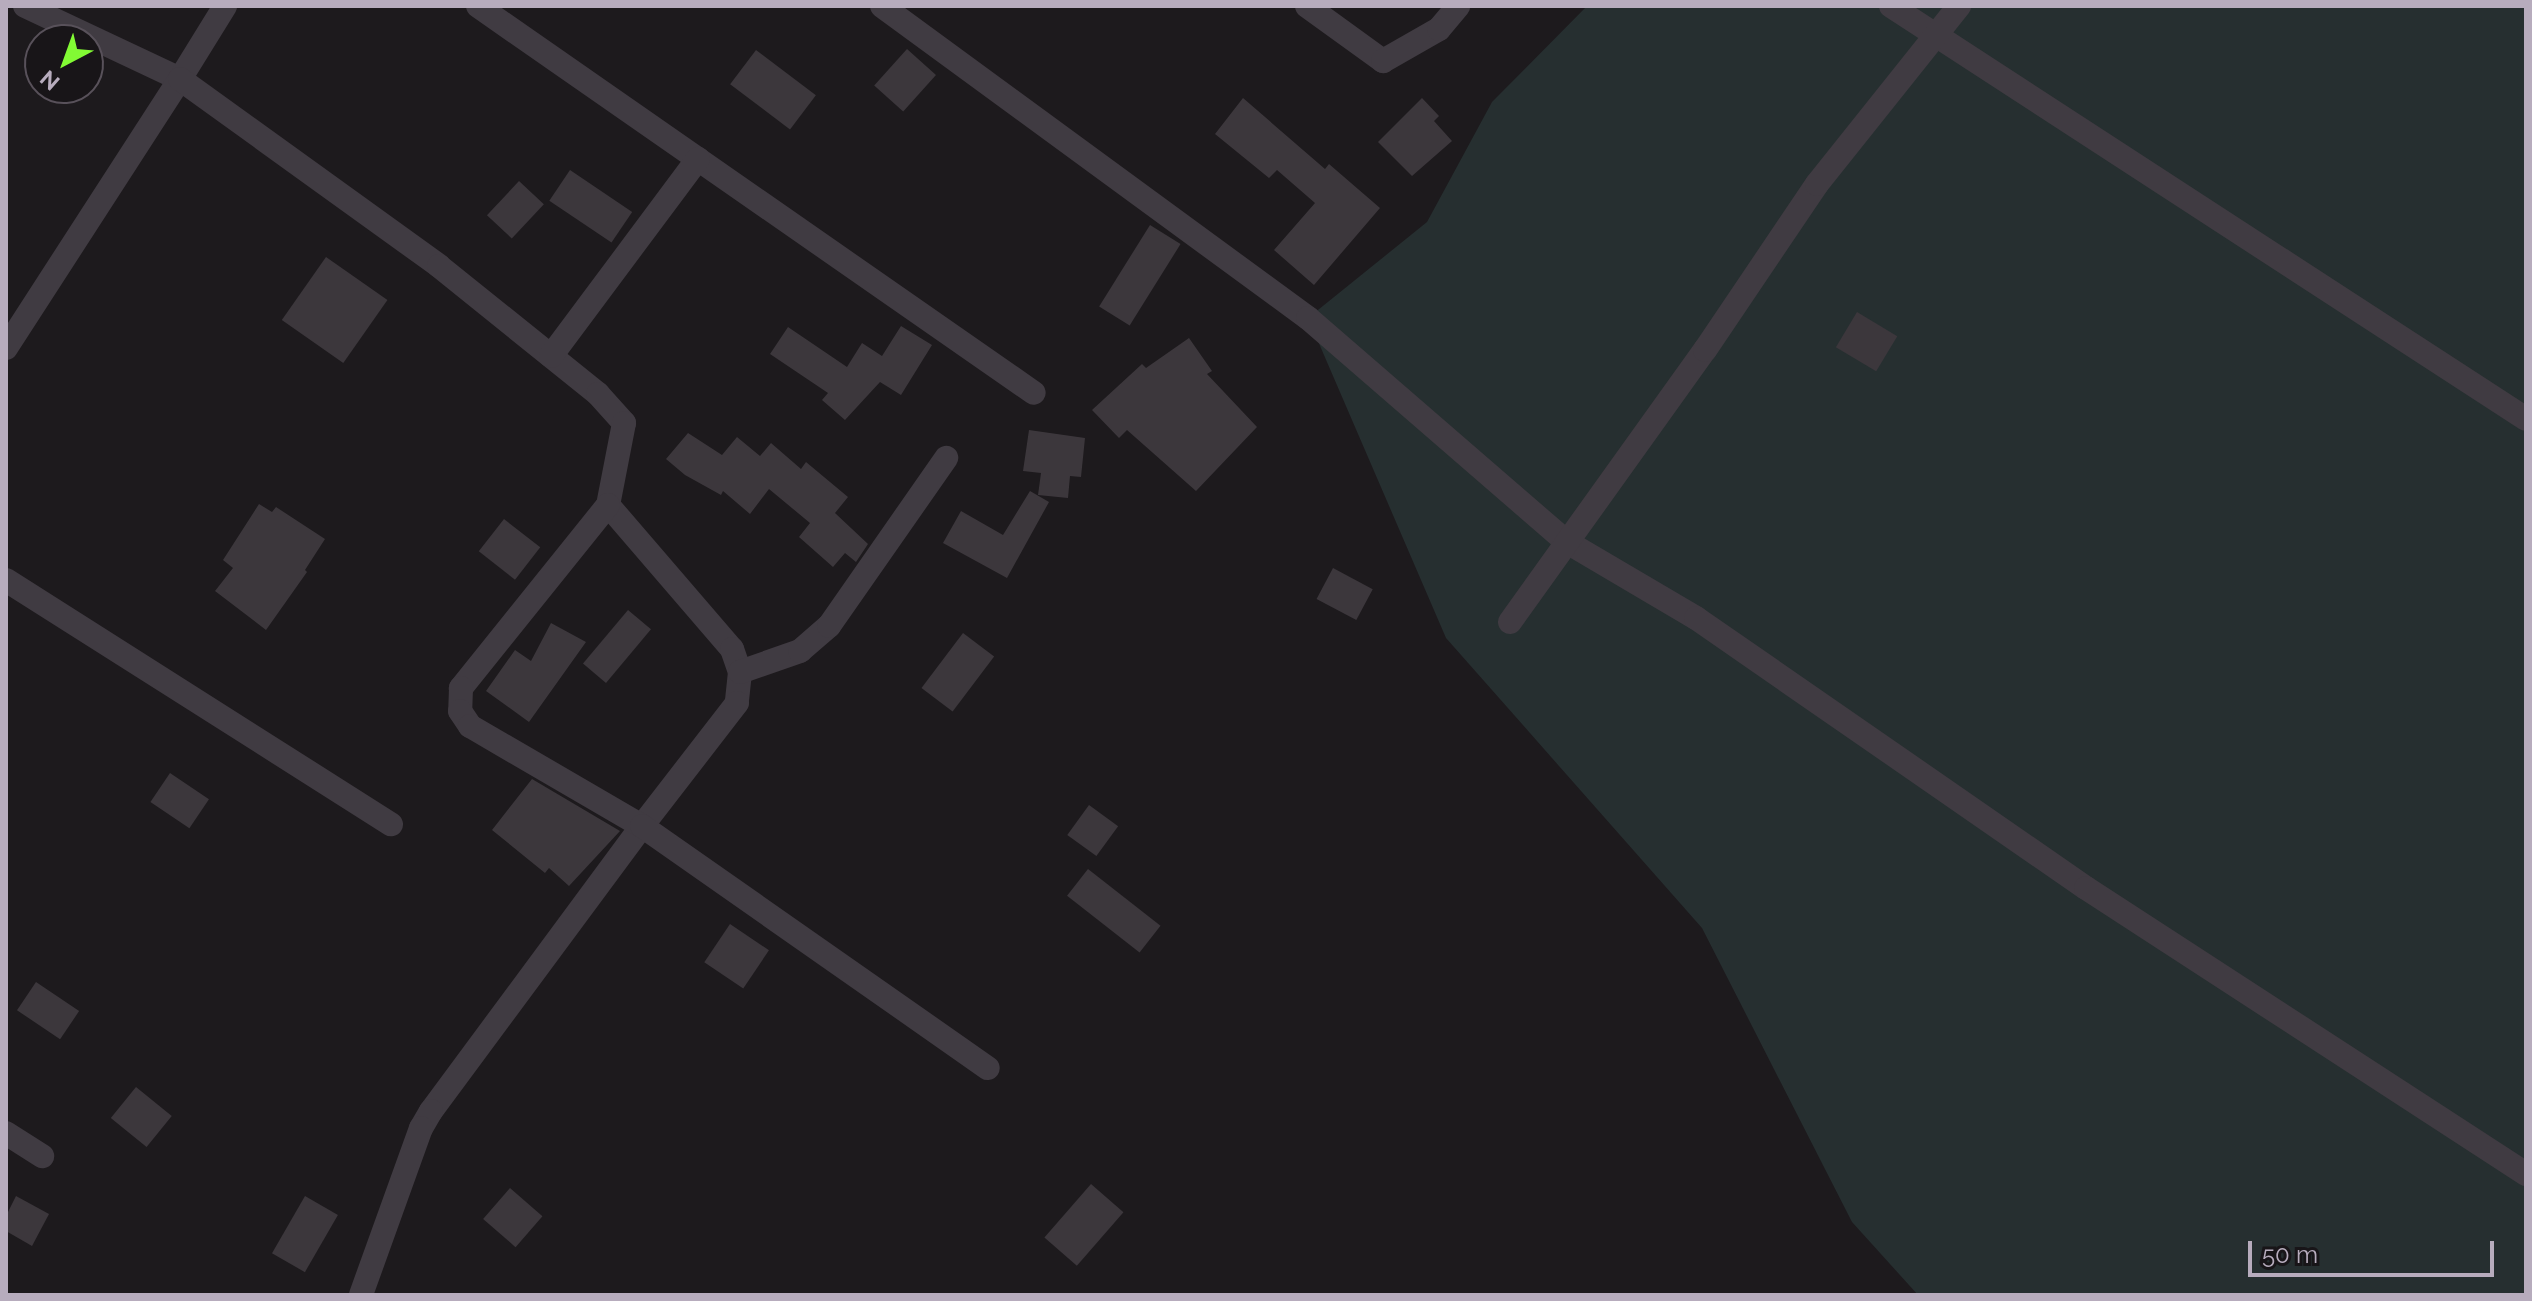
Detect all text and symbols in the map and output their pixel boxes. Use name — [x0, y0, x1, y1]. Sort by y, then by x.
north arrow — [24, 24, 104, 104]
text: N — [35, 65, 64, 96]
scale bar — [2252, 1225, 2498, 1275]
text: 50 m — [2262, 1240, 2318, 1269]

